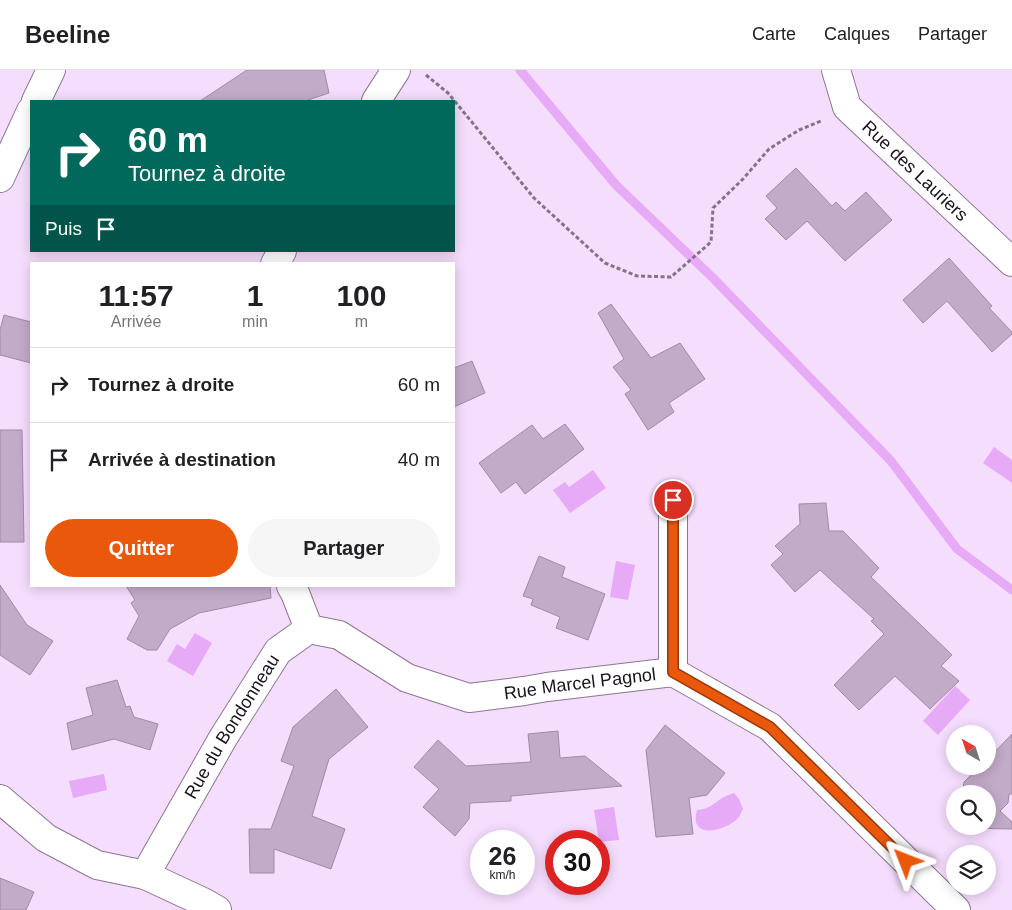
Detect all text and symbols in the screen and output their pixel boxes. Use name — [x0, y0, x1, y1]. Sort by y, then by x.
text: Beeline — [25, 21, 110, 48]
text: Carte — [752, 24, 796, 44]
text: Calques — [824, 24, 890, 44]
text: Partager — [918, 24, 987, 44]
street label: Rue des Lauriers — [858, 117, 972, 225]
icon: right — [45, 120, 110, 185]
text: 60 m — [128, 120, 208, 159]
text: Tournez à droite — [128, 161, 286, 186]
icon: arrive — [92, 215, 120, 243]
text: Puis — [45, 218, 82, 239]
text: 11:57 — [99, 279, 174, 312]
text: 1 — [247, 279, 263, 312]
text: 100 — [336, 279, 386, 312]
text: Arrivée — [111, 313, 161, 330]
text: min — [242, 313, 268, 330]
text: m — [355, 313, 368, 330]
icon: right — [45, 371, 73, 399]
text: Tournez à droite — [88, 374, 234, 395]
text: 60 m — [398, 374, 440, 395]
icon: arrive — [45, 446, 73, 474]
text: Arrivée à destination — [88, 449, 276, 470]
text: 40 m — [398, 449, 440, 470]
pin — [652, 479, 694, 521]
icon: arrive — [659, 486, 687, 514]
button: Quitter — [45, 519, 238, 577]
button: Partager — [248, 519, 440, 577]
street label: Rue du Bondonneau — [181, 651, 283, 802]
street label: Rue Marcel Pagnol — [503, 664, 657, 703]
north arrow — [946, 725, 996, 775]
map controls — [946, 725, 996, 895]
button: search — [946, 785, 996, 835]
speed limit sign: 30 — [545, 830, 610, 895]
position arrow — [879, 834, 931, 886]
text: 26 — [489, 842, 516, 870]
button: layers — [946, 845, 996, 895]
text: km/h — [489, 868, 516, 882]

